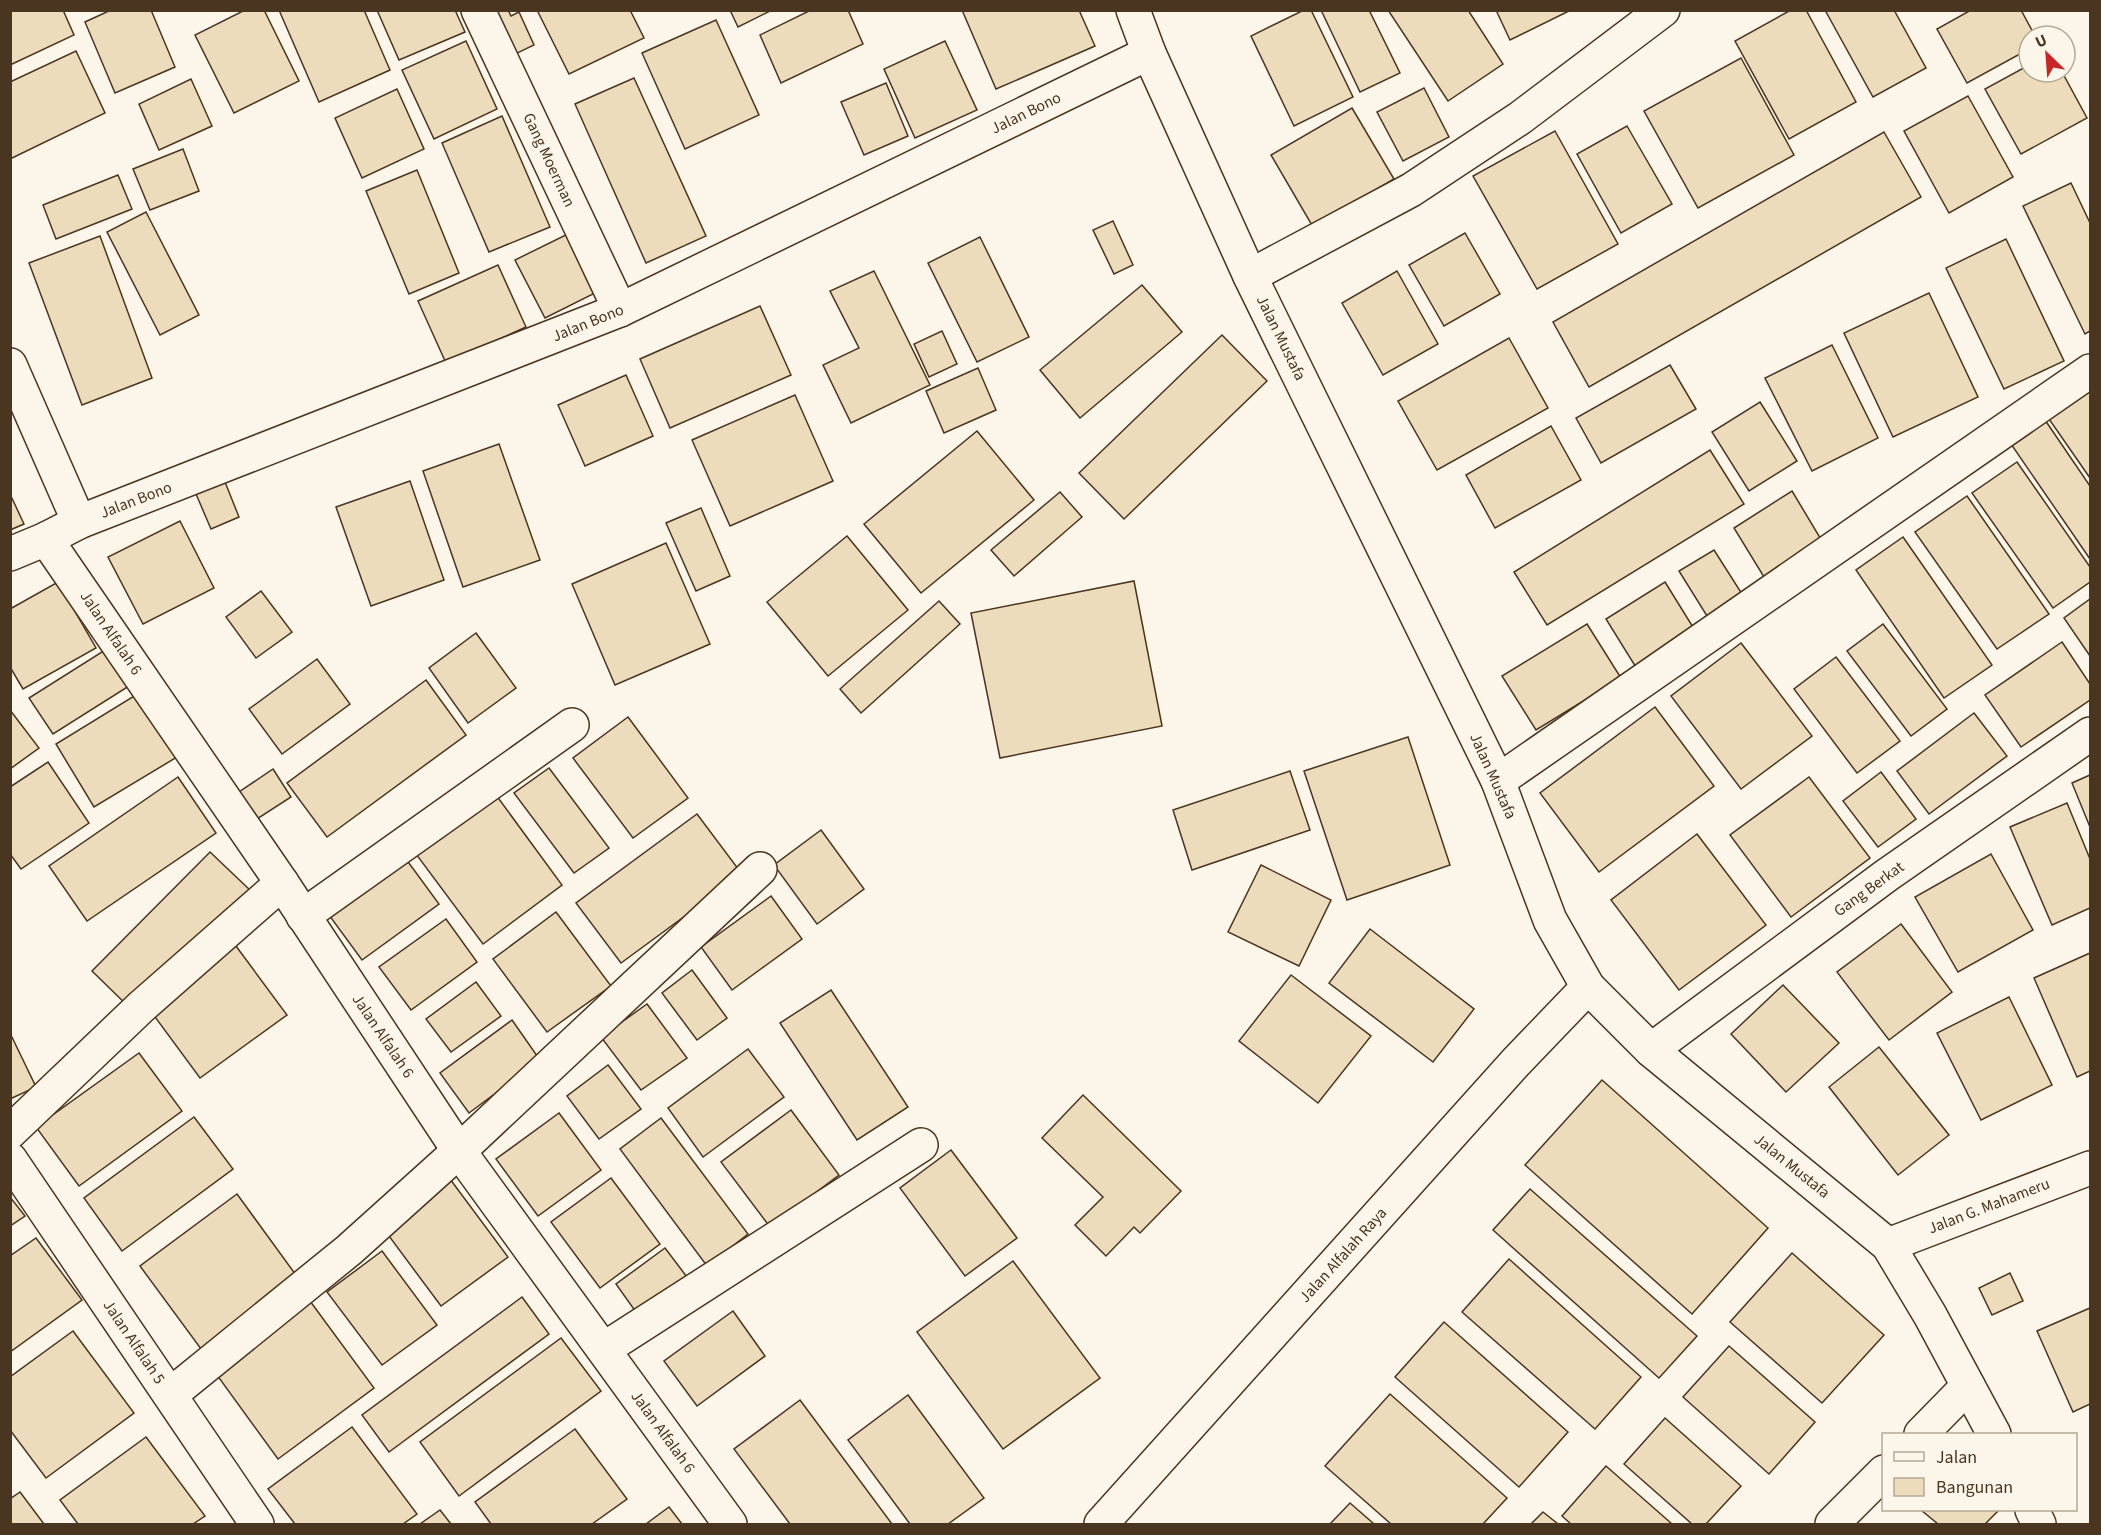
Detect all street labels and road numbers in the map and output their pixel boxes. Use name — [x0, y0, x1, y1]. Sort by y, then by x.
street label: Jalan Bono — [987, 87, 1065, 139]
street label: Gang Moerman — [518, 109, 580, 211]
street label: Jalan Mustafa — [1251, 292, 1311, 384]
street label: Jalan Bono — [549, 299, 627, 347]
street label: Jalan Bono — [97, 476, 175, 524]
street label: Jalan Alfalah 6 — [75, 587, 147, 679]
street label: Jalan Mustafa — [1464, 729, 1522, 823]
street label: Gang Berkat — [1829, 856, 1909, 922]
street label: Jalan Alfalah 6 — [347, 990, 419, 1082]
street label: Jalan Mustafa — [1749, 1128, 1835, 1204]
street label: Jalan G. Mahameru — [1925, 1173, 2053, 1239]
street label: Jalan Alfalah Raya — [1294, 1203, 1392, 1307]
street label: Jalan Alfalah 5 — [98, 1296, 170, 1388]
street label: Jalan Alfalah 6 — [626, 1386, 700, 1478]

